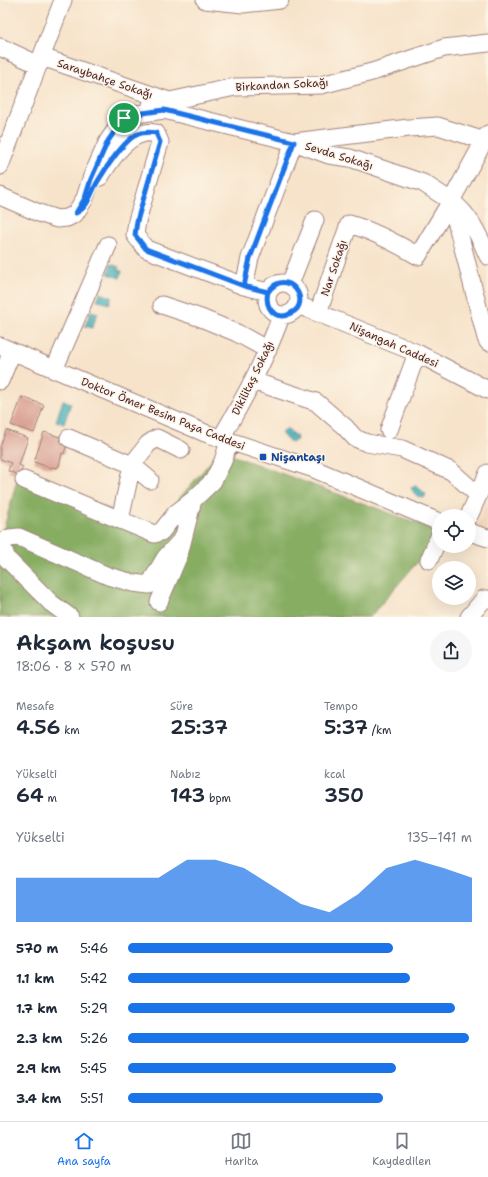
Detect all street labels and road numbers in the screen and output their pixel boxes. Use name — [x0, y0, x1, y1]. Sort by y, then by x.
street label: Saraybahçe Sokağı — [55, 56, 155, 102]
street label: Birkandan Sokağı — [235, 75, 329, 95]
street label: Sevda Sokaḡı — [303, 139, 375, 173]
street label: Nar Sokağı — [317, 238, 351, 298]
street label: Nişangah Caddesi — [347, 319, 441, 371]
street label: Dikilitaş Sokağı — [228, 338, 278, 418]
street label: Doktor Ömer Besim Paşa Caddesi — [79, 374, 247, 454]

